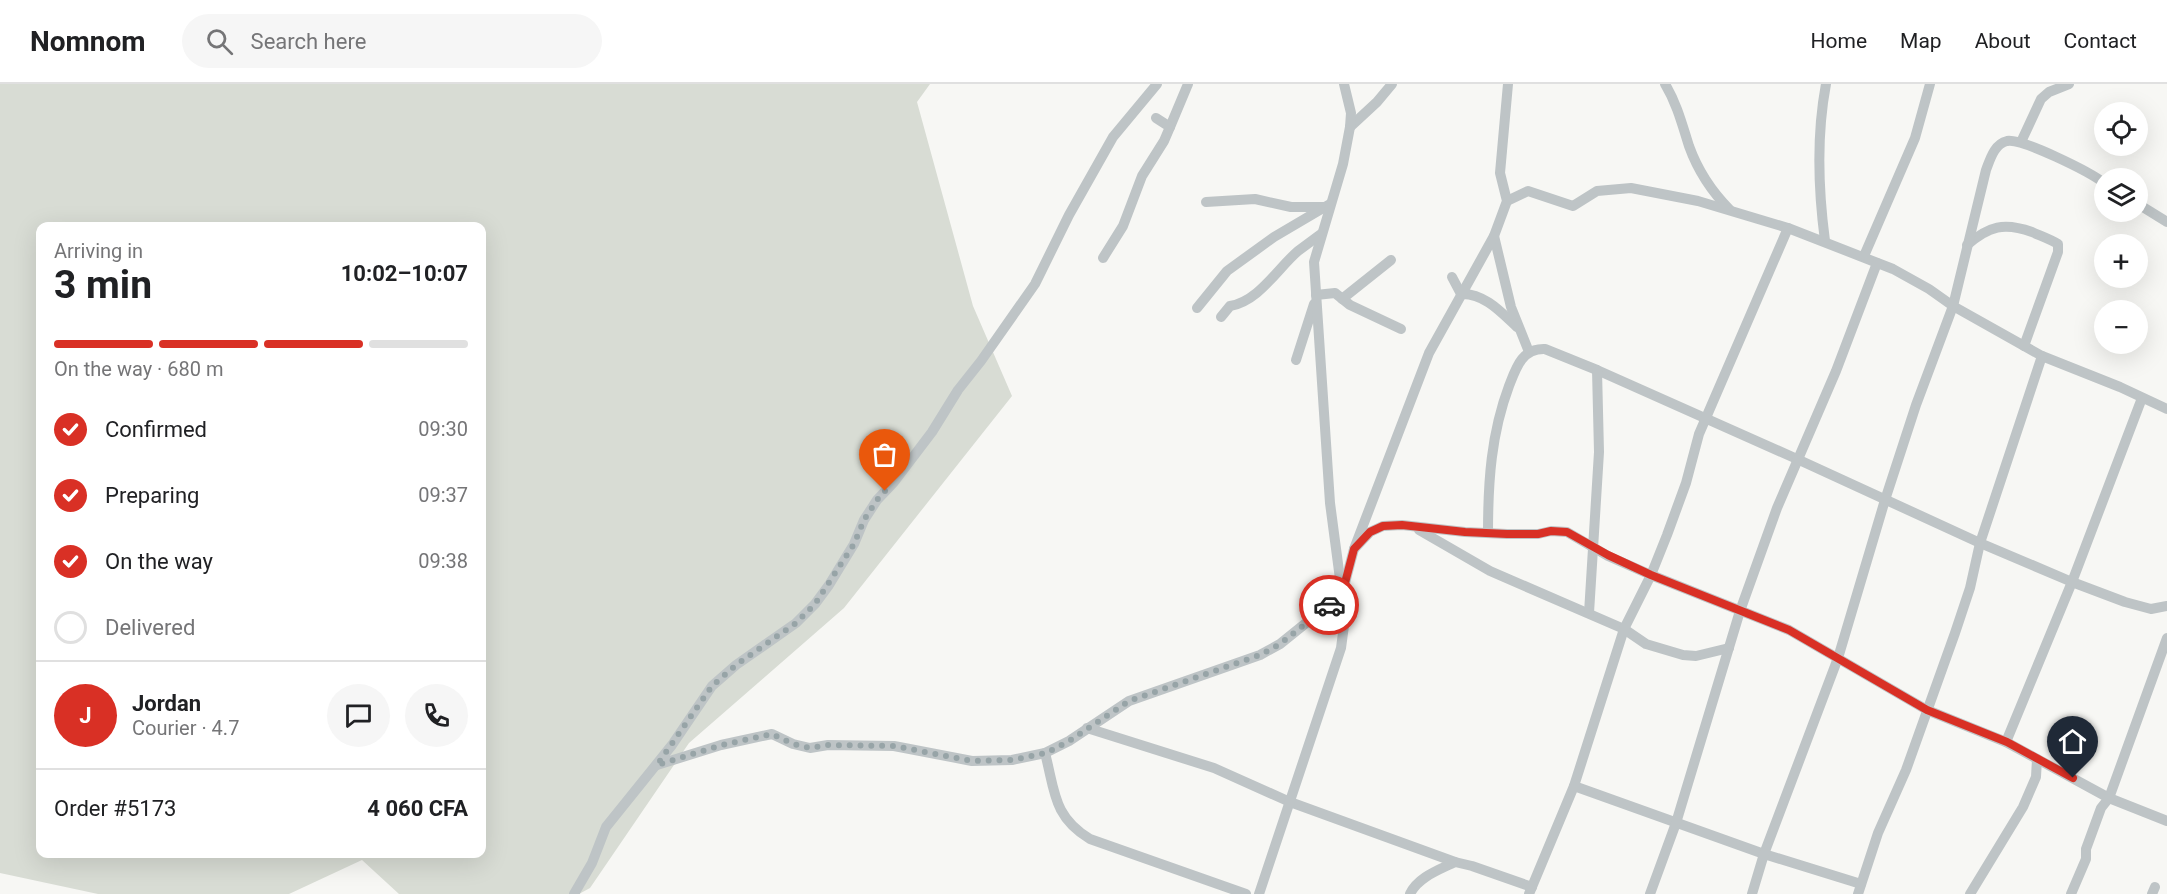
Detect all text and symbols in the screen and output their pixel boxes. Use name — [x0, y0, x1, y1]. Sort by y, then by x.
search box — [182, 14, 602, 68]
text: Nomnom — [30, 25, 146, 58]
icon: search — [203, 25, 236, 58]
text: Search here — [251, 29, 366, 54]
text: Home — [1811, 29, 1867, 53]
text: Map — [1900, 29, 1942, 53]
text: About — [1975, 29, 2031, 53]
text: Contact — [2064, 29, 2137, 53]
map controls — [2094, 102, 2148, 354]
button: locate — [2094, 102, 2148, 156]
button: layers — [2094, 168, 2148, 222]
button: + — [2094, 234, 2148, 288]
text: Arriving in — [54, 239, 143, 263]
text: 10:02–10:07 — [341, 261, 468, 286]
text: 3 min — [54, 262, 152, 308]
button: − — [2094, 300, 2148, 354]
text: On the way · 680 m — [54, 357, 223, 381]
icon: check — [54, 413, 87, 446]
text: Confirmed — [105, 417, 207, 442]
text: 09:30 — [418, 417, 468, 441]
pin — [859, 429, 910, 491]
icon: bag — [868, 438, 901, 471]
icon: check — [54, 479, 87, 512]
text: Preparing — [105, 483, 199, 508]
text: 09:37 — [418, 483, 468, 507]
icon: check — [54, 545, 87, 578]
text: On the way — [105, 549, 213, 574]
text: 09:38 — [418, 549, 468, 573]
courier — [1299, 575, 1359, 635]
icon: car — [1313, 589, 1346, 622]
text: Delivered — [105, 615, 195, 640]
button: chat — [327, 684, 390, 747]
button: phone — [405, 684, 468, 747]
text: Jordan — [132, 691, 201, 716]
text: J — [79, 703, 92, 728]
text: Courier · 4.7 — [132, 716, 239, 740]
pin — [2047, 716, 2098, 778]
icon: home — [2056, 725, 2089, 758]
text: Order #5173 — [54, 796, 176, 821]
text: 4 060 CFA — [367, 796, 468, 821]

